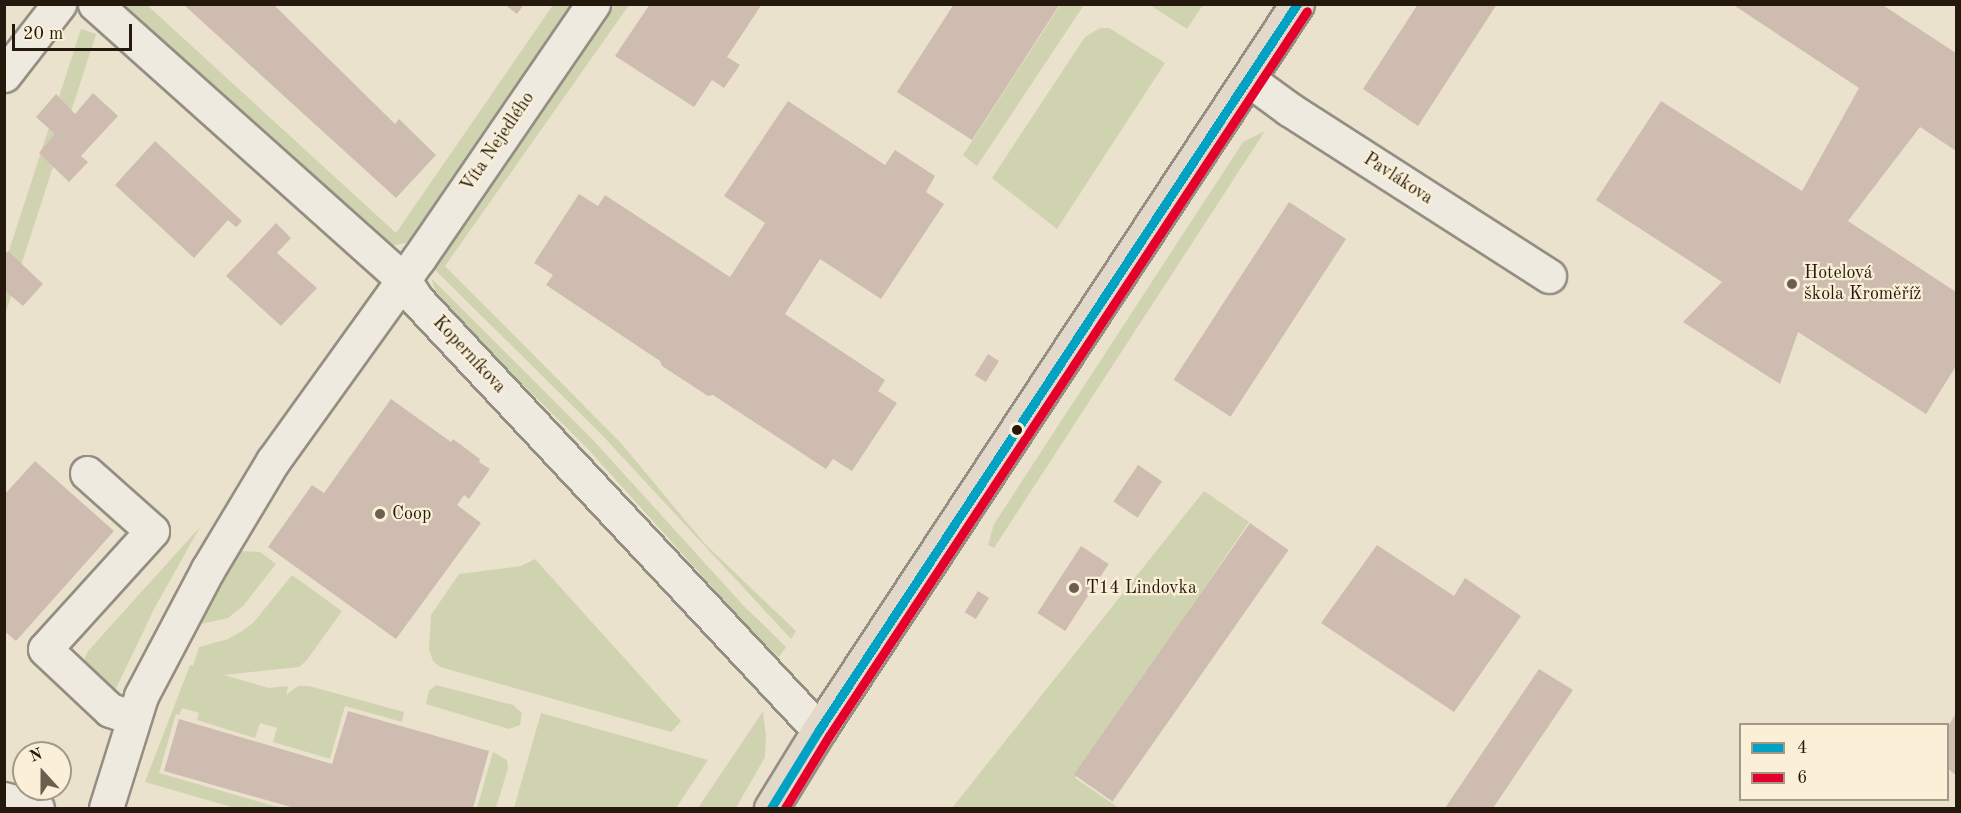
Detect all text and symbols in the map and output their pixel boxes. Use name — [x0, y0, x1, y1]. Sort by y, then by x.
scale bar — [15, 12, 135, 50]
text: 20 m — [23, 25, 63, 43]
street label: Víta Nejedlého — [457, 88, 539, 196]
street label: Pavlákova — [1359, 149, 1437, 209]
place label: Hotelová škola Kroměříž — [1804, 263, 1922, 306]
marker: Hotelová škola Kroměříž — [1785, 277, 1799, 291]
street label: Koperníkova — [428, 312, 510, 398]
unlabelled marker — [1011, 424, 1023, 436]
place label: Coop — [392, 503, 431, 525]
marker: Coop — [373, 507, 387, 521]
place label: T14 Lindovka — [1086, 577, 1197, 599]
marker: T14 Lindovka — [1067, 581, 1081, 595]
legend — [1739, 723, 1949, 801]
text: 4 — [1797, 739, 1807, 757]
north arrow — [12, 741, 72, 801]
text: N — [28, 746, 45, 766]
text: 6 — [1797, 769, 1807, 787]

